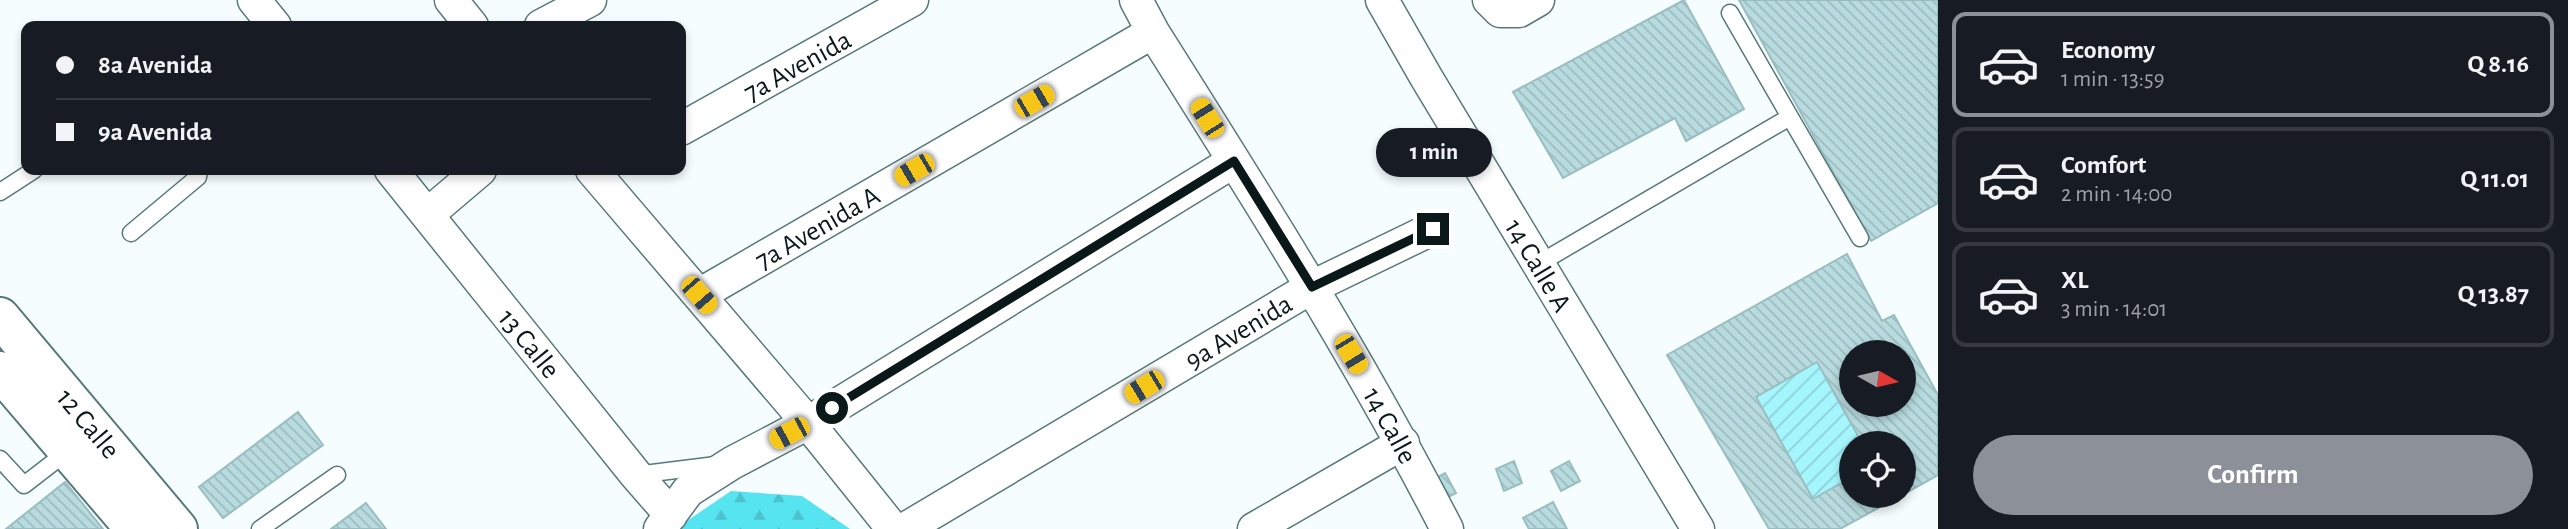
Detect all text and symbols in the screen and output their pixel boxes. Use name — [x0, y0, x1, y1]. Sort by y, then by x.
street label: 7a Avenida — [740, 26, 856, 108]
icon: car — [1977, 33, 2040, 96]
text: Economy — [2061, 37, 2155, 63]
text: Q 8.16 — [2468, 51, 2529, 77]
text: 8a Avenida — [98, 52, 212, 78]
text: 1 min · 13:59 — [2061, 68, 2164, 91]
car — [1011, 81, 1058, 121]
car — [1187, 95, 1228, 141]
text: 9a Avenida — [98, 119, 212, 145]
callout: 1 min — [1375, 128, 1491, 176]
text: 1 min — [1410, 141, 1458, 164]
icon: car — [1977, 148, 2040, 211]
car — [891, 150, 938, 190]
text: Comfort — [2061, 152, 2146, 178]
text: Q 11.01 — [2461, 166, 2529, 192]
street label: 7a Avenida A — [751, 182, 885, 276]
text: 2 min · 14:00 — [2061, 183, 2172, 206]
route end — [1417, 213, 1449, 245]
street label: 14 Calle A — [1499, 215, 1576, 317]
icon: car — [1977, 263, 2040, 326]
text: XL — [2061, 267, 2088, 293]
car — [678, 272, 721, 318]
text: Q 13.87 — [2458, 281, 2529, 307]
street label: 9a Avenida — [1181, 290, 1297, 375]
text: 3 min · 14:01 — [2061, 298, 2167, 321]
street label: 13 Calle — [492, 304, 565, 384]
car — [1332, 331, 1371, 377]
north arrow — [1839, 340, 1916, 416]
map controls — [1839, 340, 1916, 508]
car — [1121, 367, 1168, 407]
street label: 14 Calle — [1357, 383, 1421, 469]
street label: 12 Calle — [51, 384, 124, 464]
route start — [816, 392, 848, 424]
car — [766, 414, 813, 452]
button: locate — [1839, 431, 1916, 508]
button: Confirm — [1973, 435, 2533, 515]

